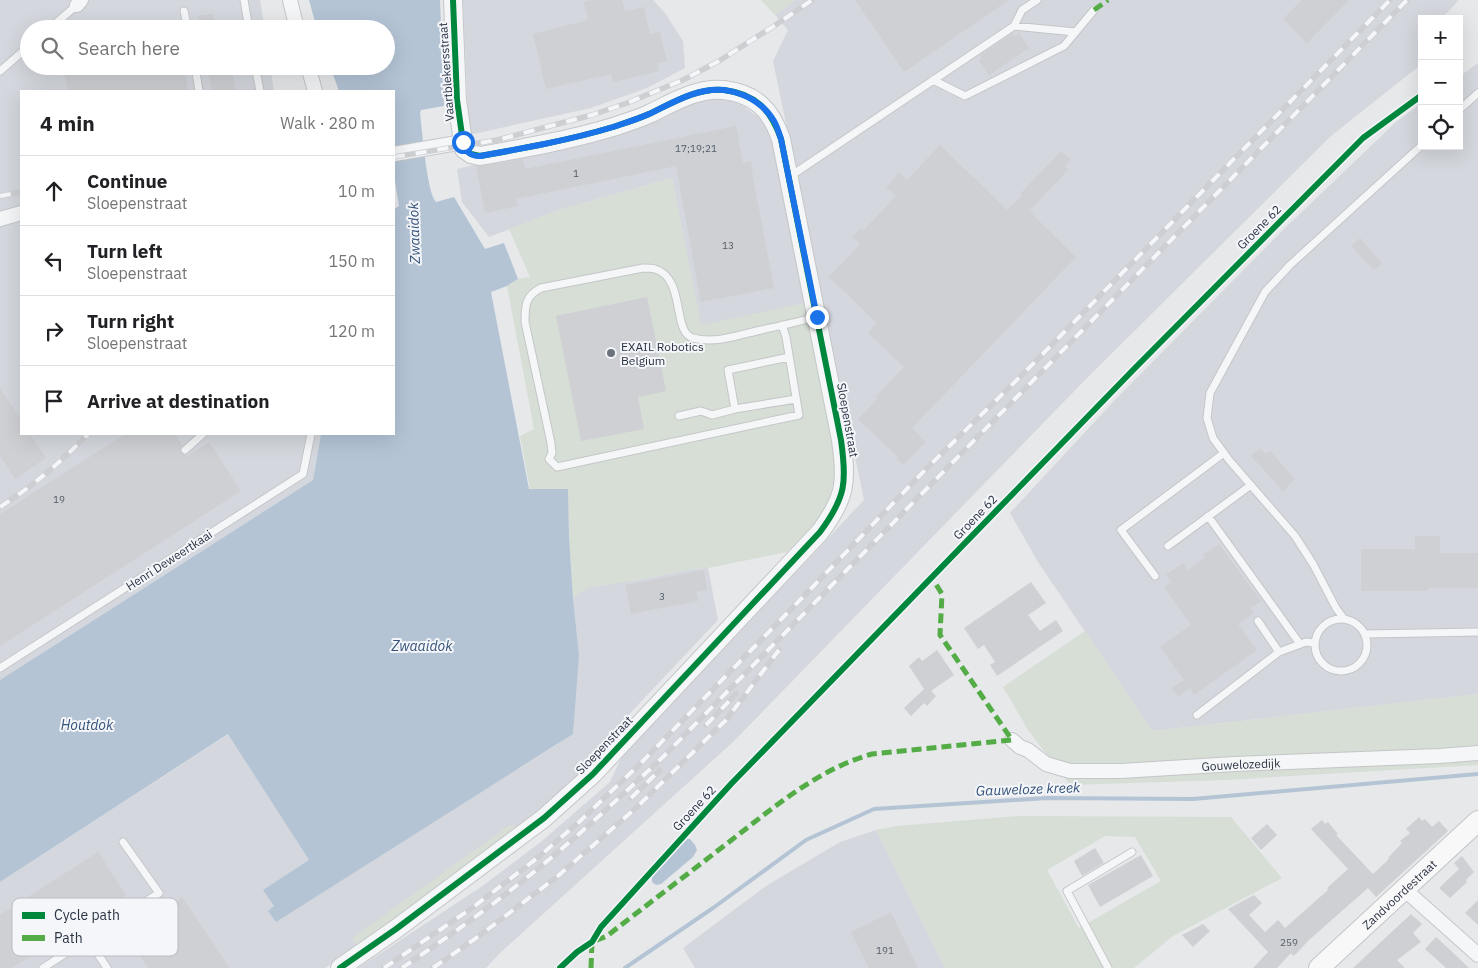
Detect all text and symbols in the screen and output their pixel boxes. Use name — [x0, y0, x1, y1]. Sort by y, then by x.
map controls — [1418, 15, 1463, 150]
button: + — [1418, 15, 1463, 60]
search box — [20, 20, 395, 75]
street label: Vaartblekersstraat — [435, 22, 457, 122]
icon: search — [38, 34, 66, 62]
text: Search here — [78, 36, 180, 60]
button: − — [1418, 60, 1463, 105]
button: locate — [1418, 105, 1463, 150]
text: 4 min — [40, 109, 95, 137]
text: Walk · 280 m — [280, 113, 375, 133]
route start — [452, 131, 475, 154]
house number: 17;19;21 — [675, 142, 717, 155]
house number: 1 — [573, 167, 579, 180]
text: Continue — [87, 169, 167, 193]
icon: ahead — [40, 177, 68, 205]
text: 10 m — [338, 181, 375, 201]
text: Sloepenstraat — [87, 193, 187, 213]
water label: Zwaaidok — [404, 201, 424, 265]
street label: Groene 62 — [1234, 202, 1284, 252]
text: Turn left — [87, 239, 163, 263]
house number: 13 — [722, 239, 734, 252]
icon: left — [40, 247, 68, 275]
text: 150 m — [328, 251, 375, 271]
text: Sloepenstraat — [87, 263, 187, 283]
route end — [806, 306, 829, 329]
text: Turn right — [87, 309, 174, 333]
icon: right — [40, 317, 68, 345]
text: 120 m — [328, 321, 375, 341]
text: Sloepenstraat — [87, 333, 187, 353]
place label: EXAIL Robotics Belgium — [621, 339, 704, 368]
marker: EXAIL Robotics Belgium — [605, 347, 617, 359]
street label: Sloepenstraat — [834, 382, 862, 458]
icon: arrive — [40, 387, 68, 415]
text: Arrive at destination — [87, 389, 270, 413]
street label: Groene 62 — [950, 491, 1000, 543]
house number: 19 — [53, 493, 65, 506]
street label: Henri Deweertkaai — [123, 527, 215, 593]
house number: 3 — [659, 590, 665, 603]
water label: Zwaaidok — [390, 637, 453, 655]
street label: Sloepenstraat — [572, 713, 636, 777]
water label: Houtdok — [61, 716, 114, 734]
street label: Gouwelozedijk — [1201, 755, 1281, 774]
water label: Gauweloze kreek — [976, 778, 1081, 800]
street label: Groene 62 — [669, 782, 719, 834]
street label: Zandvoordestraat — [1359, 856, 1439, 932]
legend — [12, 898, 178, 956]
text: Cycle path — [54, 906, 120, 924]
text: Path — [54, 929, 83, 947]
house number: 259 — [1280, 936, 1298, 949]
house number: 191 — [876, 944, 894, 957]

